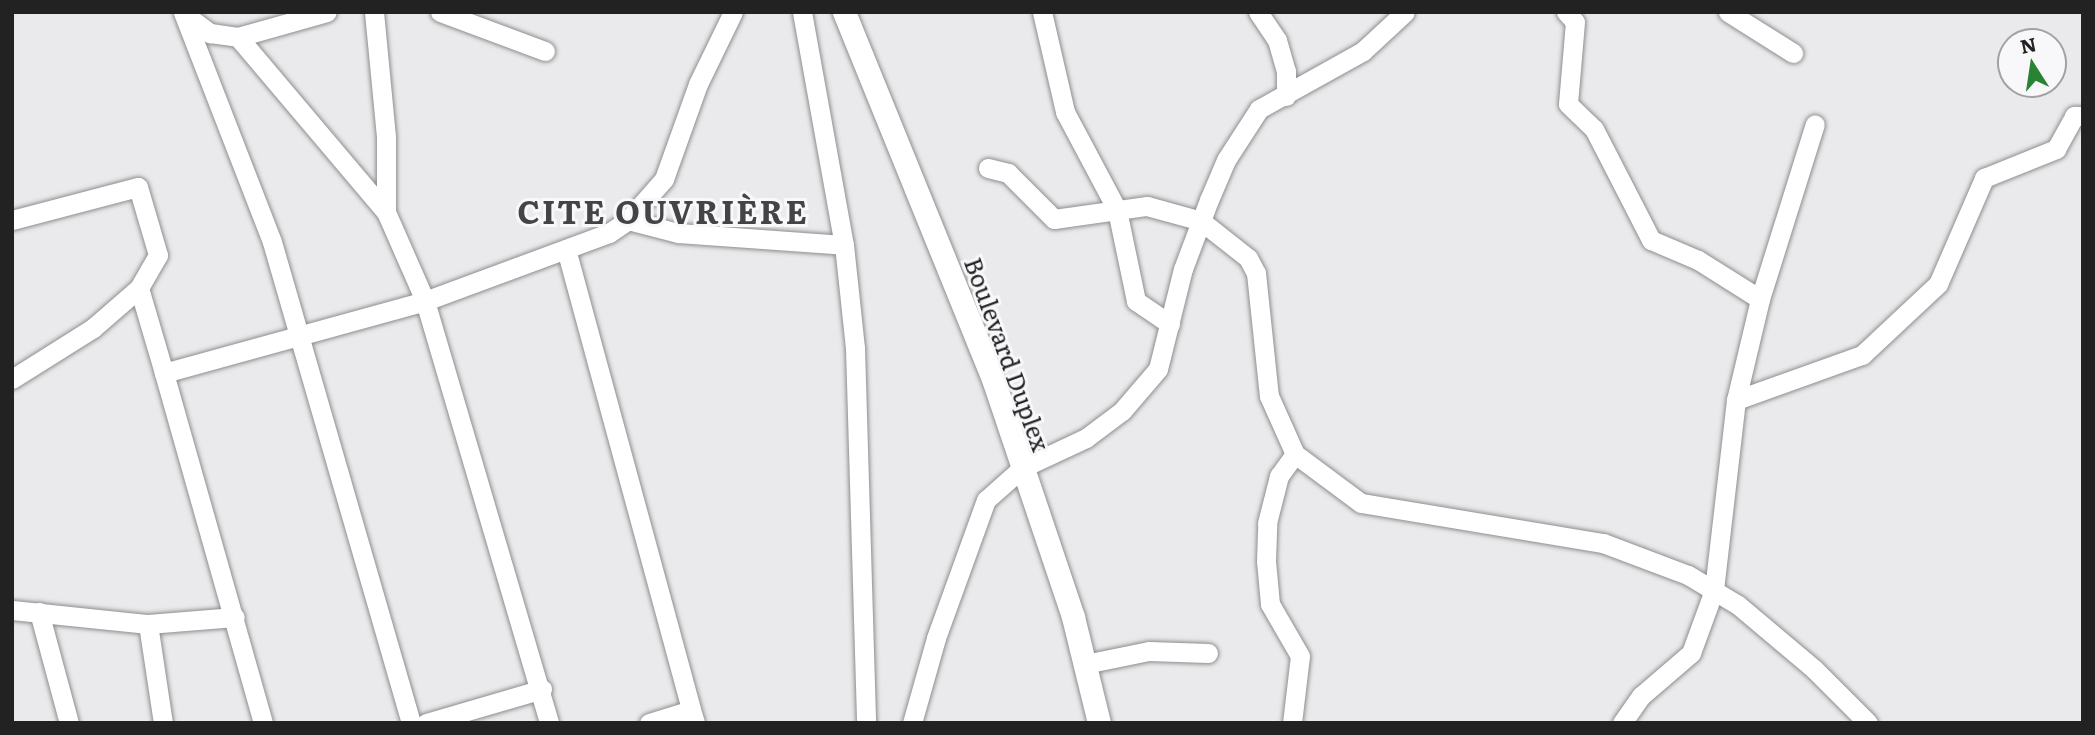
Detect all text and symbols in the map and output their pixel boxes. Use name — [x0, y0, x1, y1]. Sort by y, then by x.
north arrow — [1997, 28, 2067, 98]
text: N — [2017, 29, 2039, 60]
district label: CITE OUVRIÈRE — [519, 191, 807, 229]
street label: Boulevard Duplex — [960, 253, 1056, 455]

